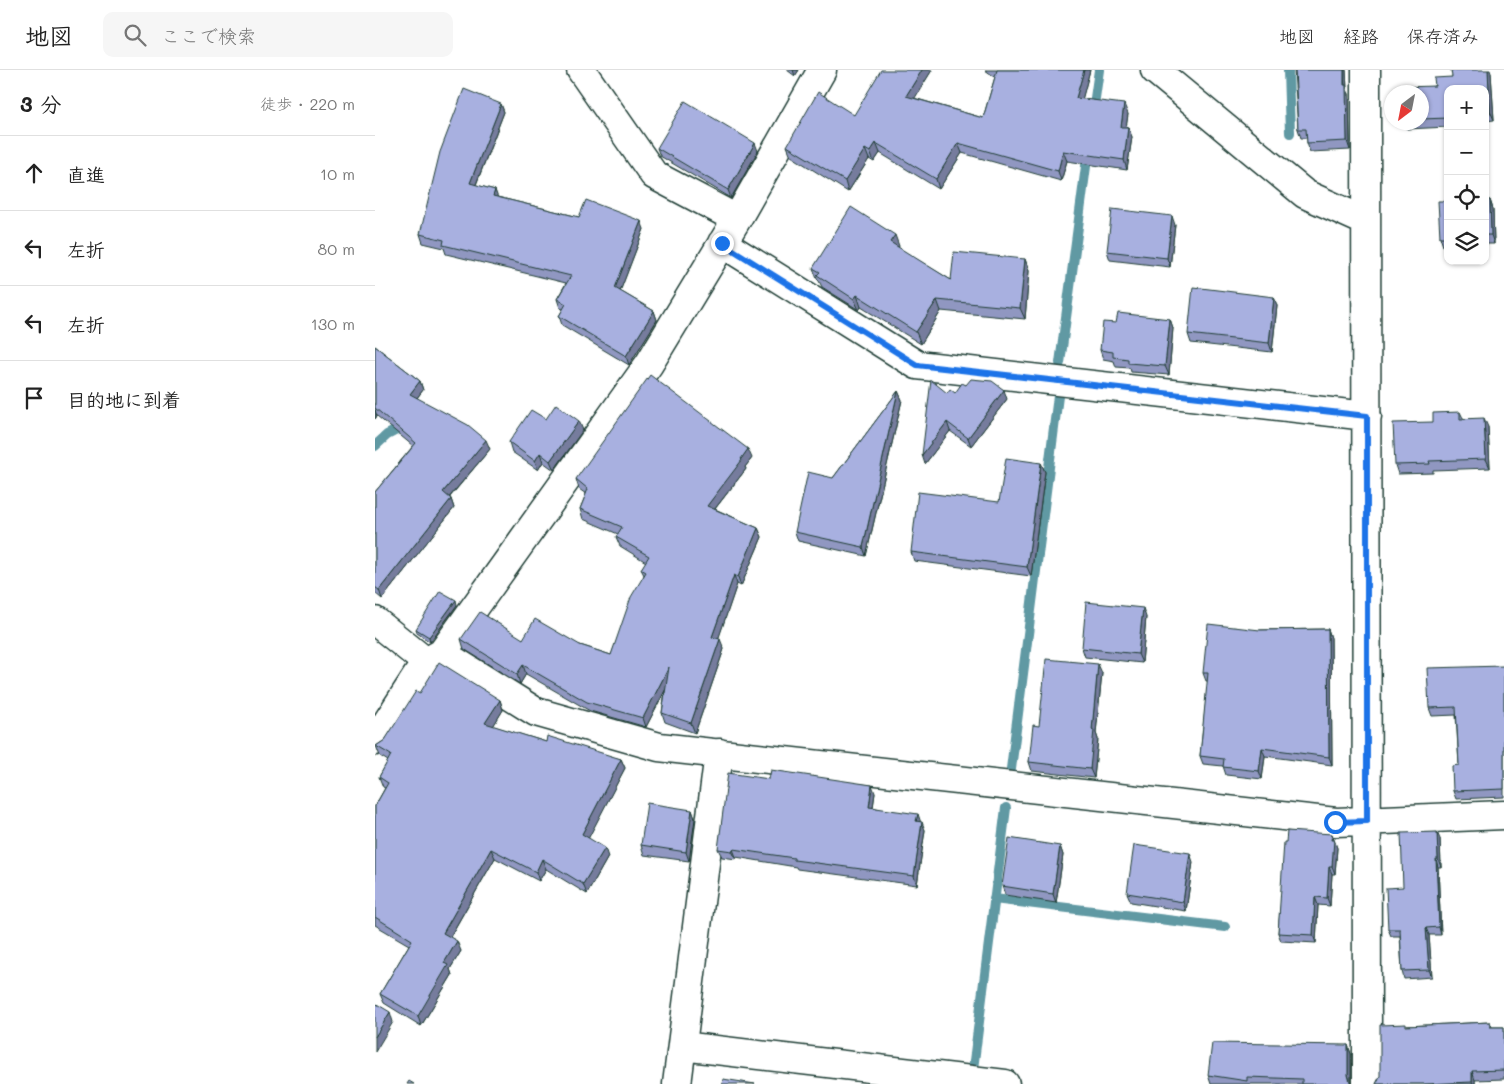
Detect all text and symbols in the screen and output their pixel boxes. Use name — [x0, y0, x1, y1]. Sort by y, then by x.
search box — [103, 12, 453, 57]
text: 地図 — [25, 20, 73, 51]
icon: search — [121, 21, 149, 49]
text: ここで検索 — [161, 23, 256, 48]
text: 地図 — [1279, 24, 1315, 48]
text: 経路 — [1343, 24, 1379, 48]
text: 保存済み — [1407, 24, 1479, 48]
north arrow — [1384, 85, 1429, 130]
map controls — [1444, 85, 1489, 265]
button: + — [1444, 85, 1489, 130]
text: 3 分 — [20, 90, 61, 117]
text: 徒歩 · 220 m — [260, 93, 355, 114]
button: − — [1444, 130, 1489, 175]
icon: ahead — [20, 159, 48, 187]
text: 直進 — [67, 162, 105, 187]
text: 10 m — [320, 163, 355, 184]
button: locate — [1444, 175, 1489, 220]
button: layers — [1444, 220, 1489, 265]
route end — [711, 232, 734, 255]
icon: left — [20, 234, 48, 262]
text: 左折 — [67, 237, 105, 262]
text: 80 m — [318, 238, 355, 259]
icon: left — [20, 309, 48, 337]
text: 左折 — [67, 312, 105, 337]
text: 130 m — [311, 313, 355, 334]
icon: arrive — [20, 384, 48, 412]
text: 目的地に到着 — [67, 387, 181, 412]
route start — [1324, 811, 1347, 834]

